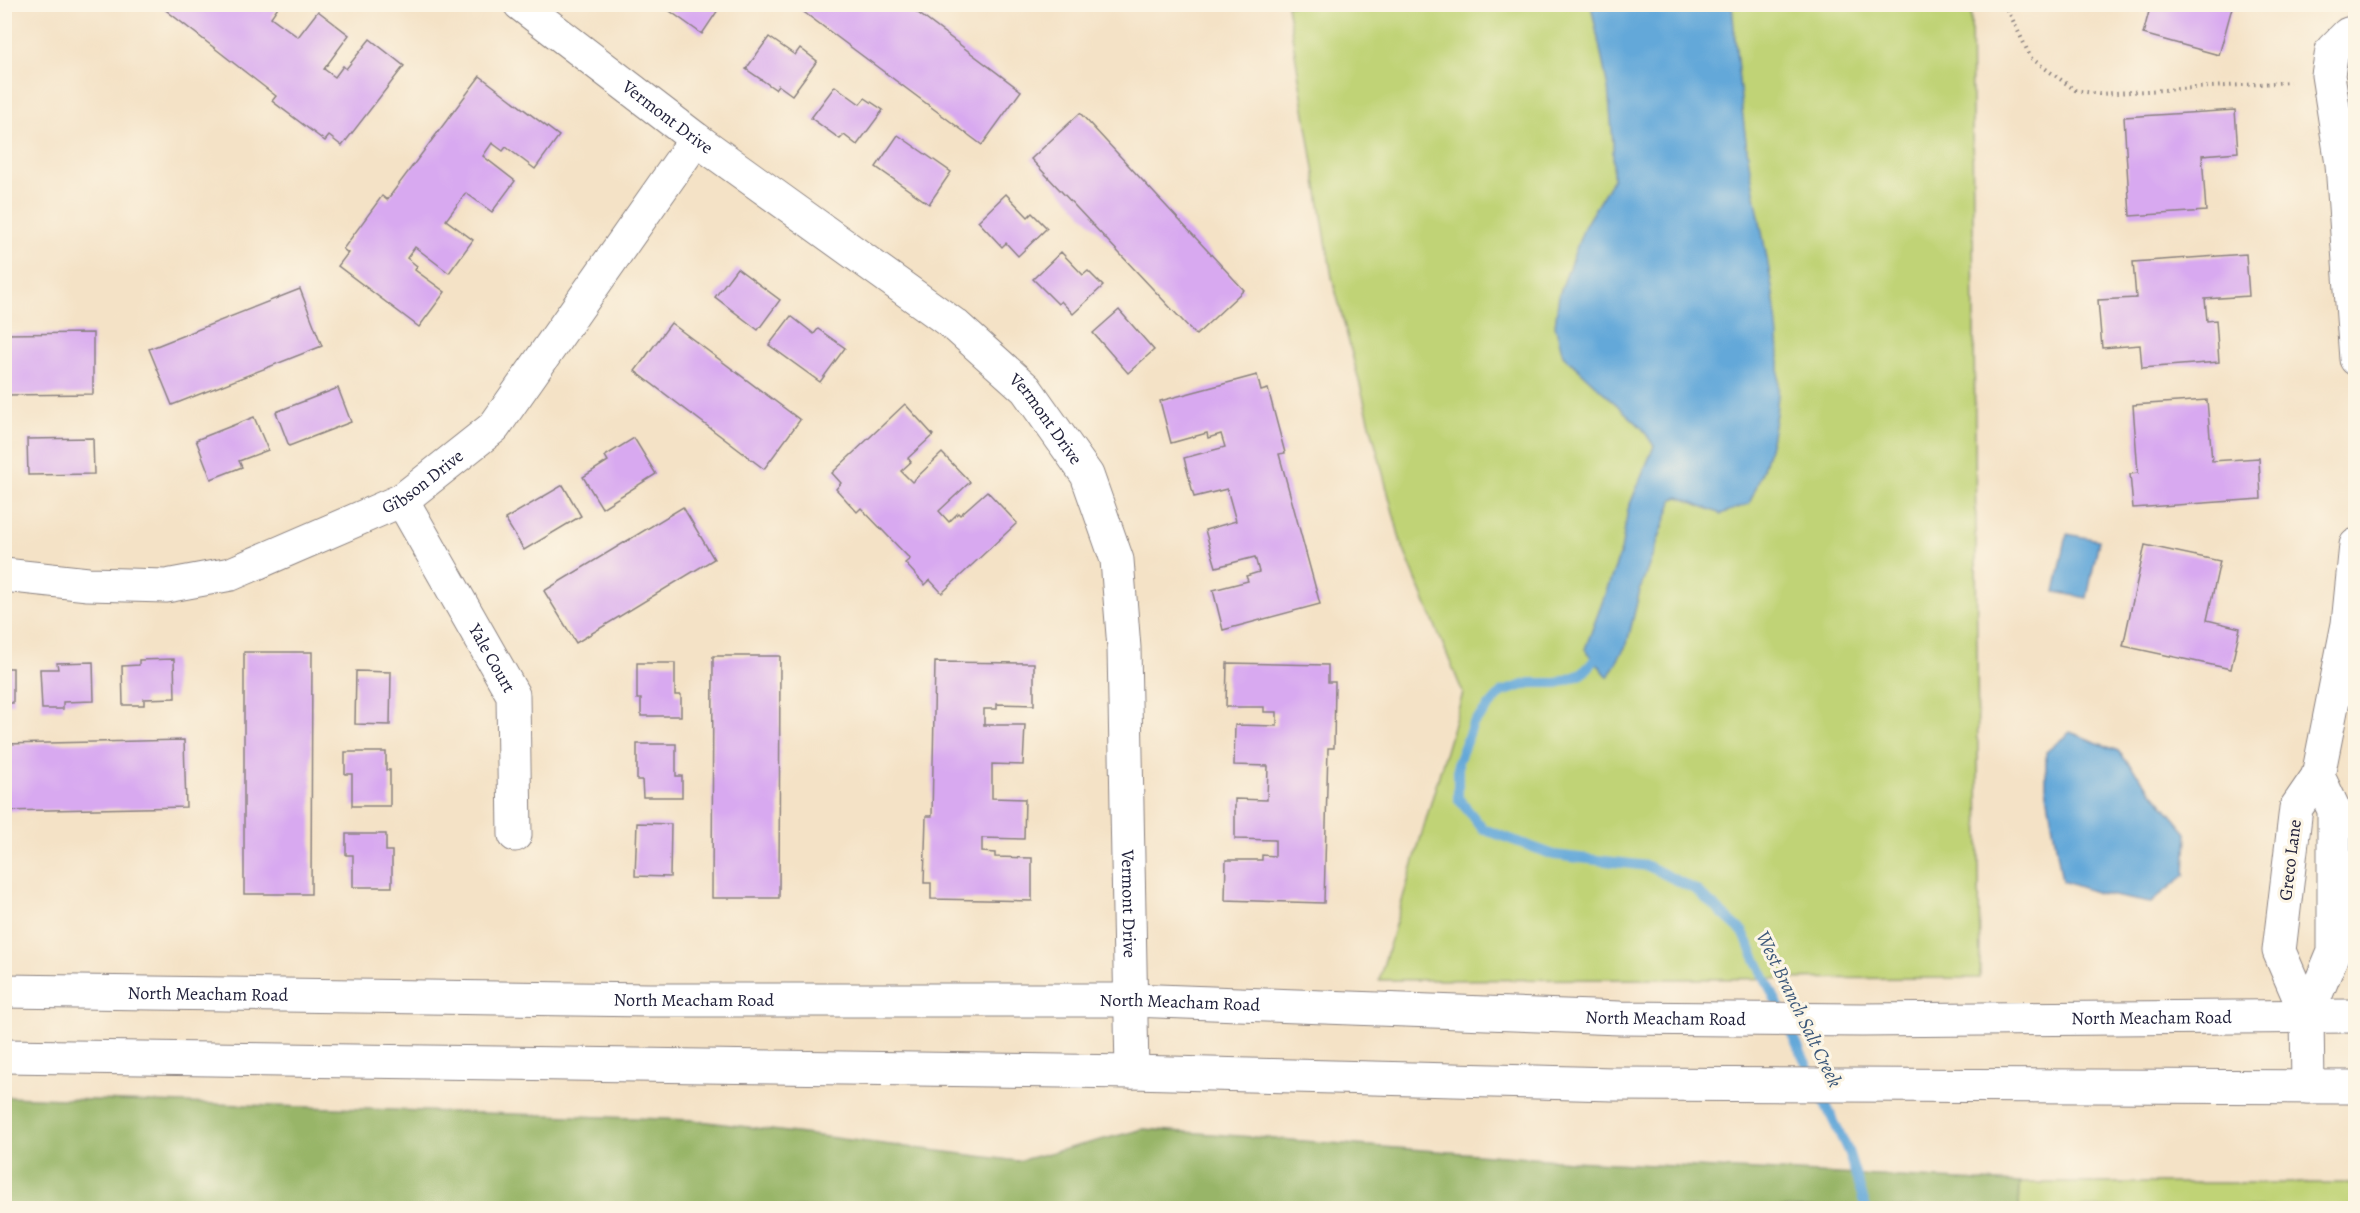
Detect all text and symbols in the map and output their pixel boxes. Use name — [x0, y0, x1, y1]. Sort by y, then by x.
street label: Vermont Drive — [616, 74, 718, 159]
street label: Vermont Drive — [1003, 367, 1088, 469]
street label: Gibson Drive — [378, 444, 468, 519]
street label: Yale Court — [462, 619, 521, 697]
street label: Greco Lane — [2273, 818, 2307, 902]
street label: Vermont Drive — [1116, 848, 1142, 958]
water label: West Branch Salt Creek — [1749, 926, 1849, 1092]
street label: North Meacham Road — [127, 981, 289, 1007]
street label: North Meacham Road — [613, 988, 775, 1012]
street label: North Meacham Road — [1100, 988, 1261, 1017]
street label: North Meacham Road — [1585, 1005, 1746, 1031]
street label: North Meacham Road — [2071, 1005, 2232, 1030]

